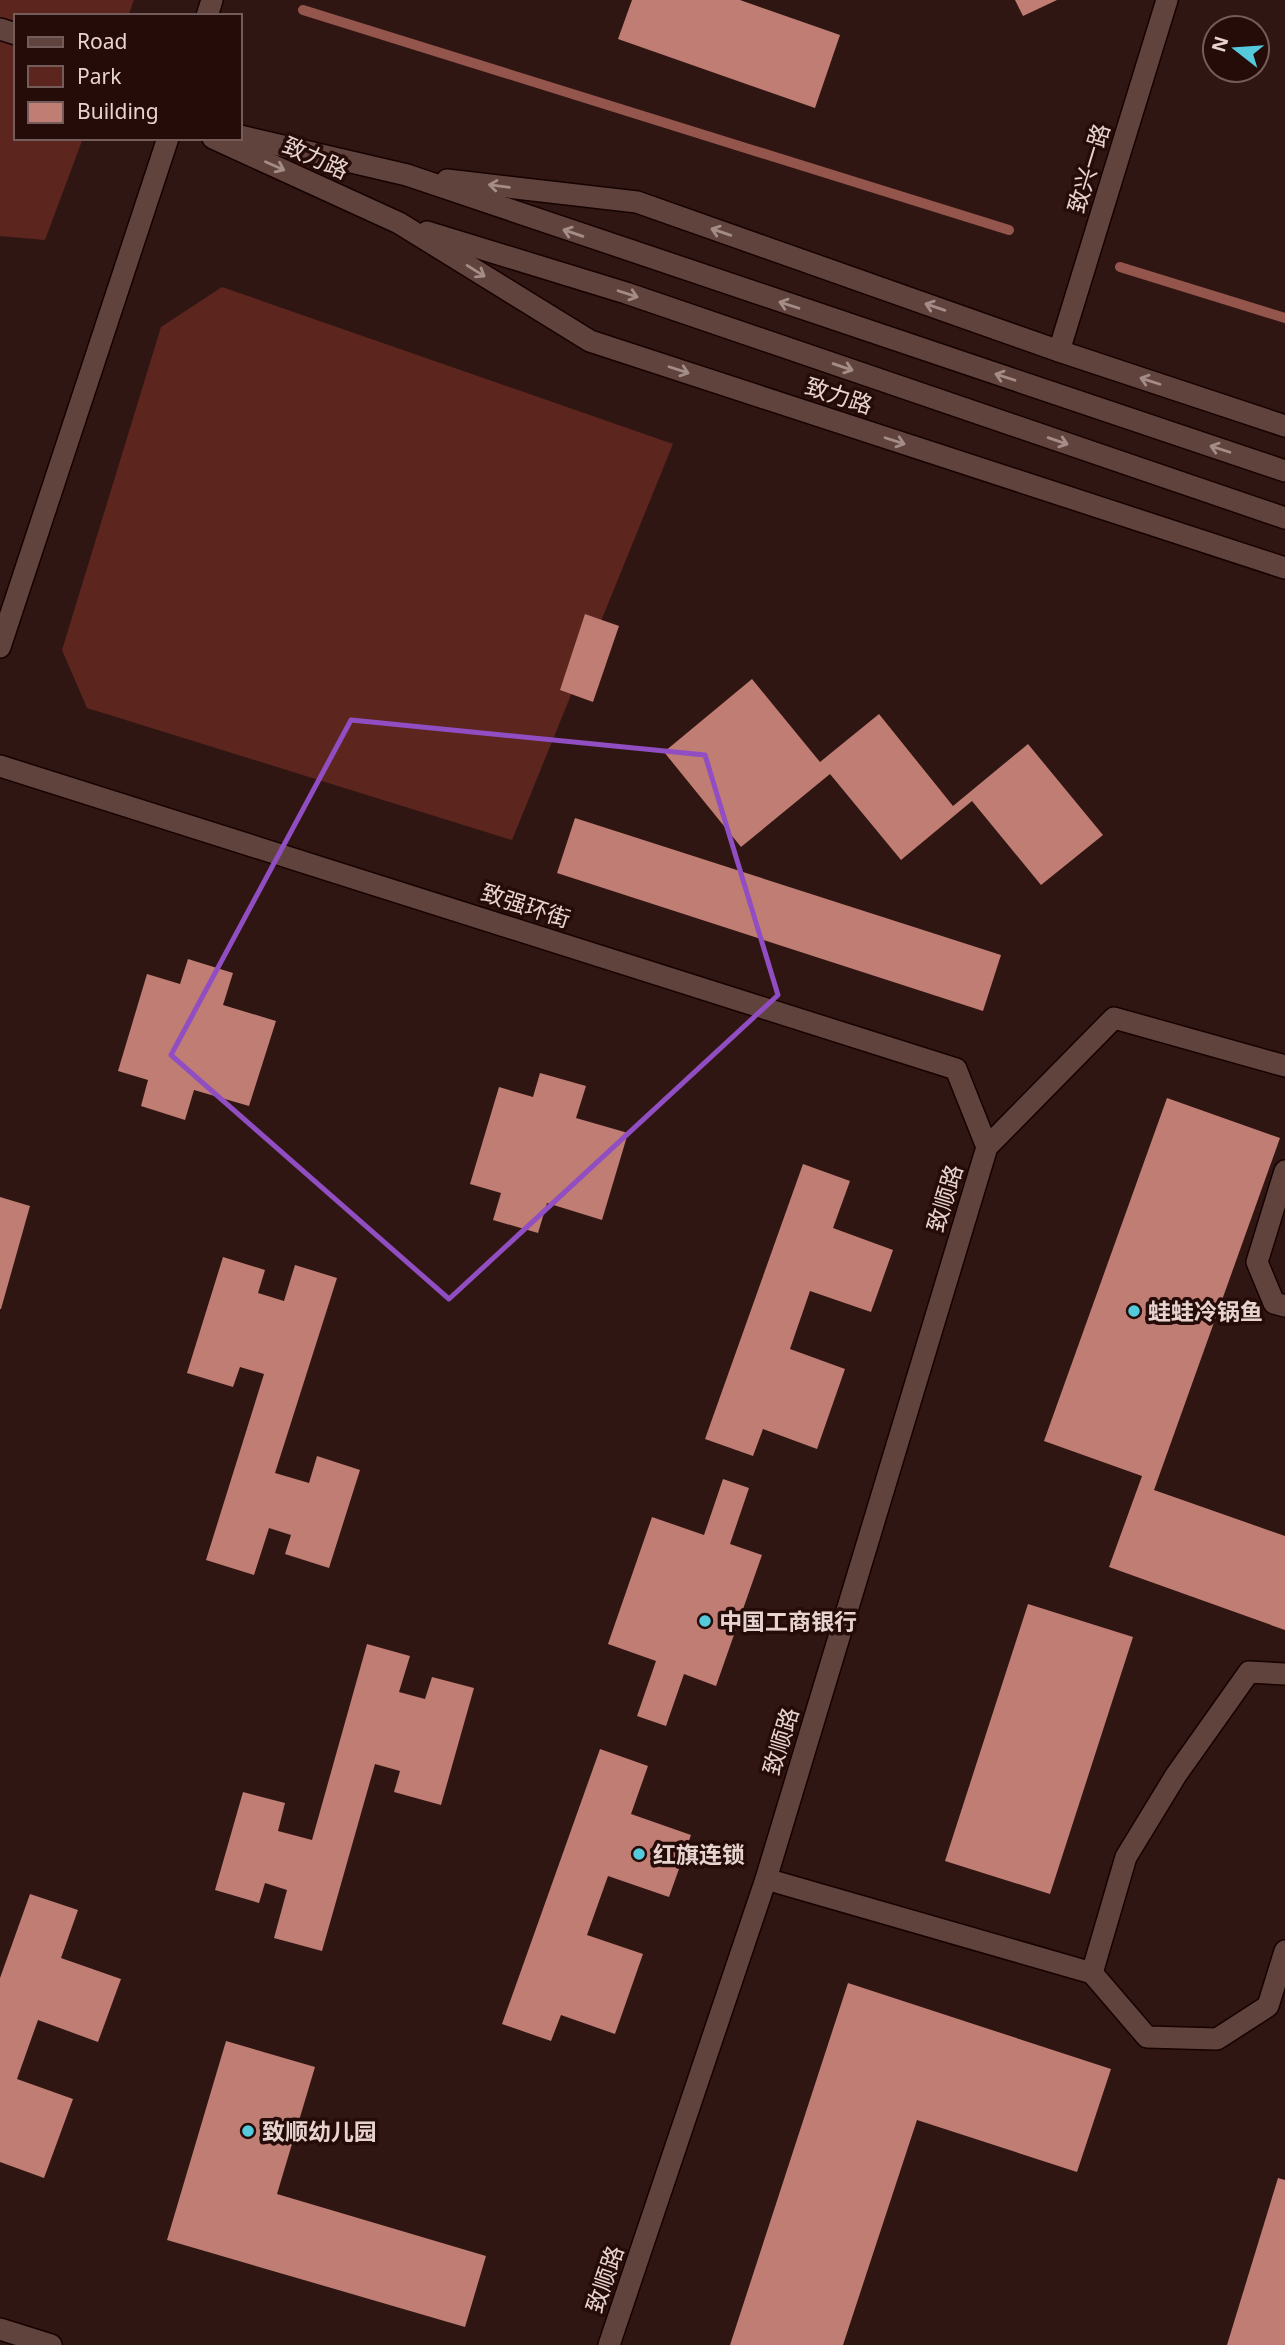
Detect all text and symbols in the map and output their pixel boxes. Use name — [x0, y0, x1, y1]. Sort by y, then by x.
legend — [14, 14, 242, 140]
north arrow — [1201, 14, 1271, 84]
text: Road — [77, 27, 127, 55]
text: N — [1205, 33, 1234, 55]
text: Park — [77, 62, 122, 90]
text: Building — [77, 97, 159, 125]
street label: 致兴一路 — [1059, 119, 1117, 217]
street label: 致力路 — [278, 128, 354, 186]
one-way arrow — [264, 161, 285, 174]
one-way arrow — [488, 180, 511, 193]
one-way arrow — [710, 225, 732, 237]
one-way arrow — [563, 226, 585, 238]
one-way arrow — [466, 264, 486, 278]
one-way arrow — [616, 289, 638, 301]
one-way arrow — [778, 298, 800, 310]
one-way arrow — [925, 300, 947, 312]
one-way arrow — [832, 361, 854, 374]
one-way arrow — [668, 365, 690, 377]
street label: 致力路 — [801, 369, 877, 421]
one-way arrow — [994, 370, 1016, 382]
one-way arrow — [1140, 374, 1162, 386]
one-way arrow — [884, 435, 906, 448]
one-way arrow — [1047, 436, 1069, 448]
one-way arrow — [1210, 442, 1232, 455]
street label: 致强环街 — [477, 876, 575, 934]
street label: 致顺路 — [919, 1160, 969, 1236]
place label: 蛙蛙冷锅鱼 — [1148, 1295, 1263, 1327]
marker: 蛙蛙冷锅鱼 — [1126, 1303, 1142, 1319]
place label: 中国工商银行 — [719, 1605, 857, 1637]
marker: 中国工商银行 — [697, 1613, 713, 1629]
street label: 致顺路 — [755, 1703, 805, 1779]
place label: 红旗连锁 — [653, 1838, 745, 1870]
marker: 红旗连锁 — [631, 1846, 647, 1862]
place label: 致顺幼儿园 — [262, 2115, 377, 2147]
marker: 致顺幼儿园 — [240, 2123, 256, 2139]
street label: 致顺路 — [578, 2241, 630, 2317]

